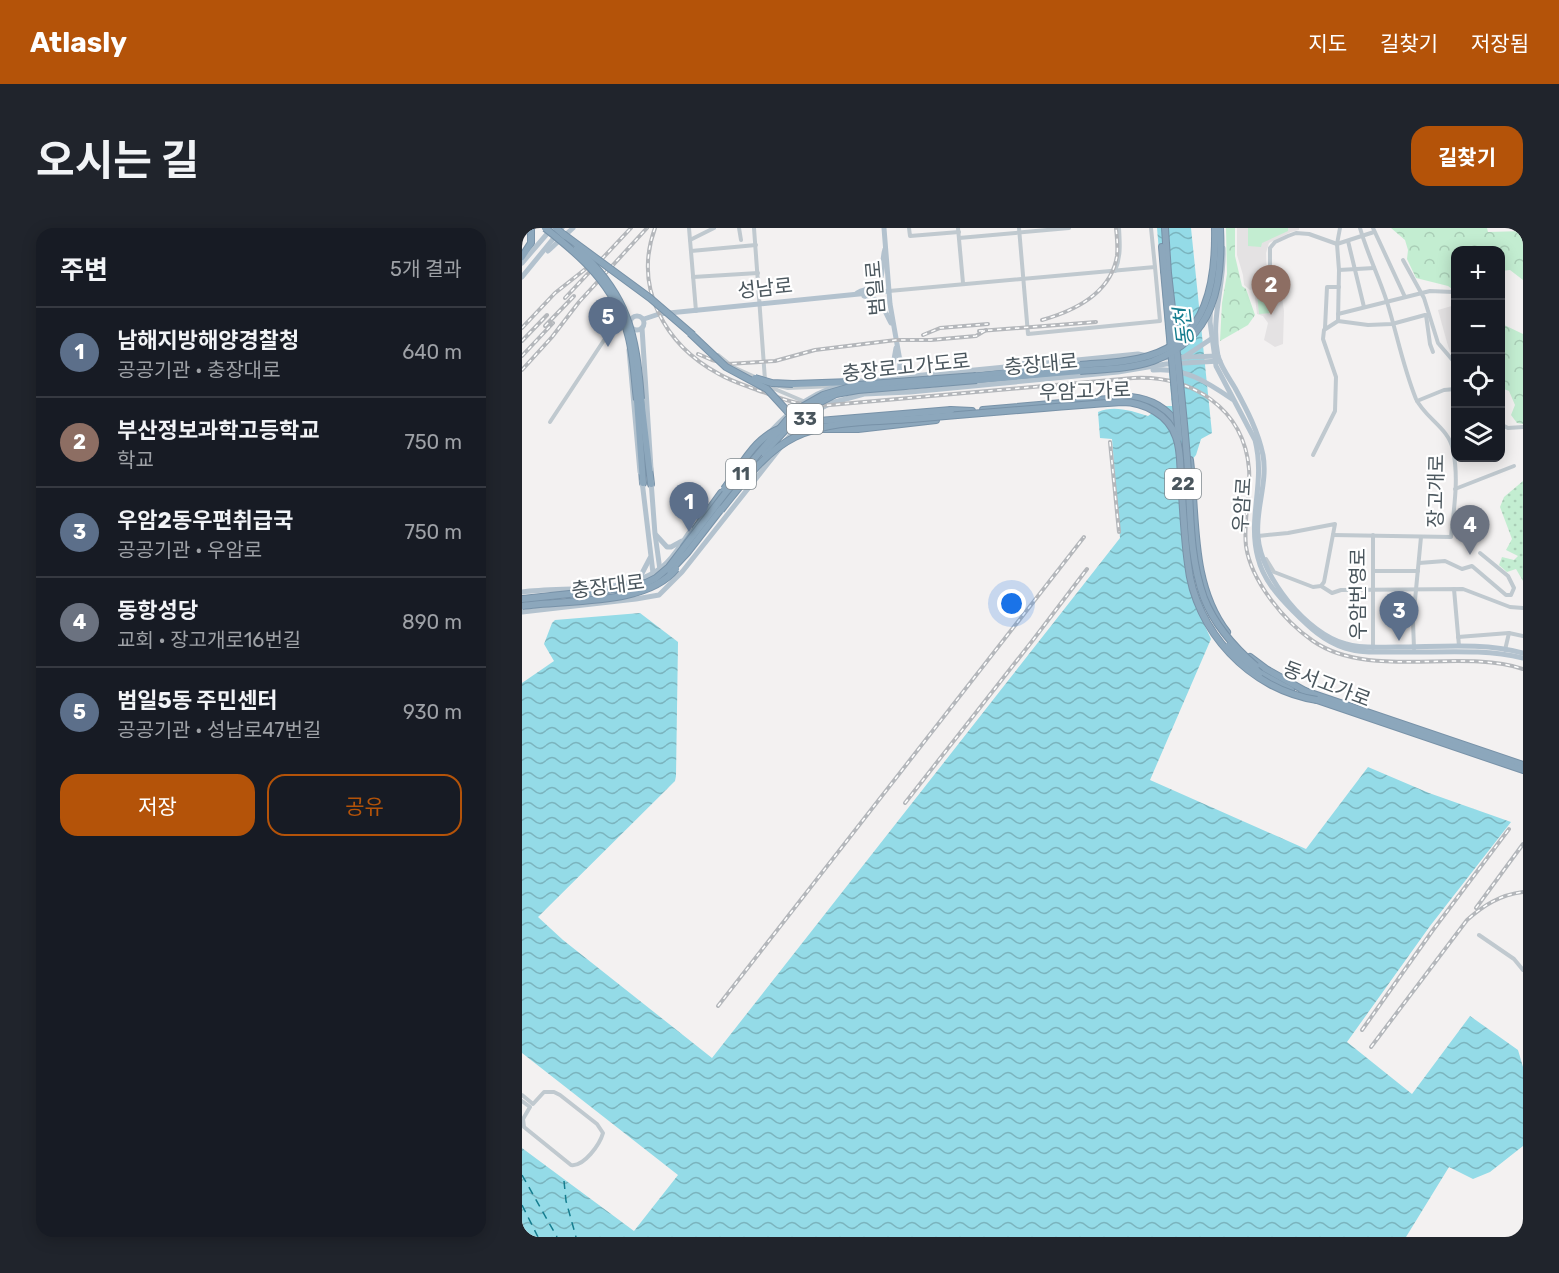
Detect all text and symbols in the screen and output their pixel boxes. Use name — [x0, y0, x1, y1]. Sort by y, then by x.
text: Atlasly — [30, 26, 127, 59]
text: 지도 — [1308, 31, 1347, 56]
text: 길찾기 — [1380, 31, 1438, 56]
text: 저장됨 — [1471, 31, 1529, 56]
button: 길찾기 — [1411, 126, 1523, 186]
text: 오시는 길 — [36, 136, 200, 186]
map controls — [1451, 246, 1505, 462]
button: + — [1451, 246, 1505, 300]
text: 주변 — [60, 255, 108, 286]
text: 5개 결과 — [390, 257, 462, 281]
street label: 범일로 — [861, 259, 889, 317]
pin: 2 — [1252, 266, 1290, 315]
street label: 성남로 — [736, 273, 794, 303]
pin: 5 — [588, 298, 628, 347]
button: − — [1451, 300, 1505, 354]
water label: 동천 — [1168, 304, 1198, 348]
text: 남해지방해양경찰청 — [117, 327, 299, 354]
text: 1 — [75, 340, 84, 364]
text: 640 m — [402, 340, 462, 364]
street label: 충장로고가도로 — [841, 348, 971, 386]
street label: 충장대로 — [1003, 349, 1079, 379]
button: locate — [1451, 354, 1505, 408]
text: 공공기관 · 충장대로 — [117, 358, 281, 382]
street label: 우암고가로 — [1039, 377, 1131, 405]
road number: 33 — [787, 404, 823, 434]
button: layers — [1451, 408, 1505, 462]
text: 부산정보과학고등학교 — [117, 417, 319, 444]
text: 2 — [73, 430, 86, 454]
text: 750 m — [404, 430, 462, 454]
text: 학교 — [117, 448, 154, 472]
street label: 장고개로 — [1423, 454, 1449, 528]
road number: 11 — [726, 459, 756, 489]
road number: 22 — [1165, 469, 1201, 499]
street label: 우암로 — [1228, 477, 1256, 533]
pin: 1 — [670, 482, 708, 532]
pin: 4 — [1450, 506, 1490, 555]
text: 우암2동우편취급국 — [117, 507, 293, 534]
text: 3 — [73, 520, 86, 544]
text: 750 m — [404, 520, 462, 544]
text: 공공기관 · 우암로 — [117, 538, 262, 562]
street label: 우암번영로 — [1346, 548, 1370, 640]
street label: 충장대로 — [570, 570, 646, 602]
your location — [997, 589, 1026, 618]
pin: 3 — [1380, 592, 1418, 641]
text: 동항성당 — [117, 597, 198, 624]
text: 4 — [73, 610, 86, 634]
text: 890 m — [402, 610, 462, 634]
text: 교회 · 장고개로16번길 — [117, 628, 301, 652]
street label: 동서고가로 — [1280, 656, 1374, 712]
text: 범일5동 주민센터 — [117, 687, 278, 714]
text: 5 — [73, 700, 86, 724]
text: 930 m — [403, 700, 462, 724]
text: 공공기관 · 성남로47번길 — [117, 718, 321, 742]
button: 저장 — [60, 774, 255, 836]
button: 공유 — [267, 774, 462, 836]

